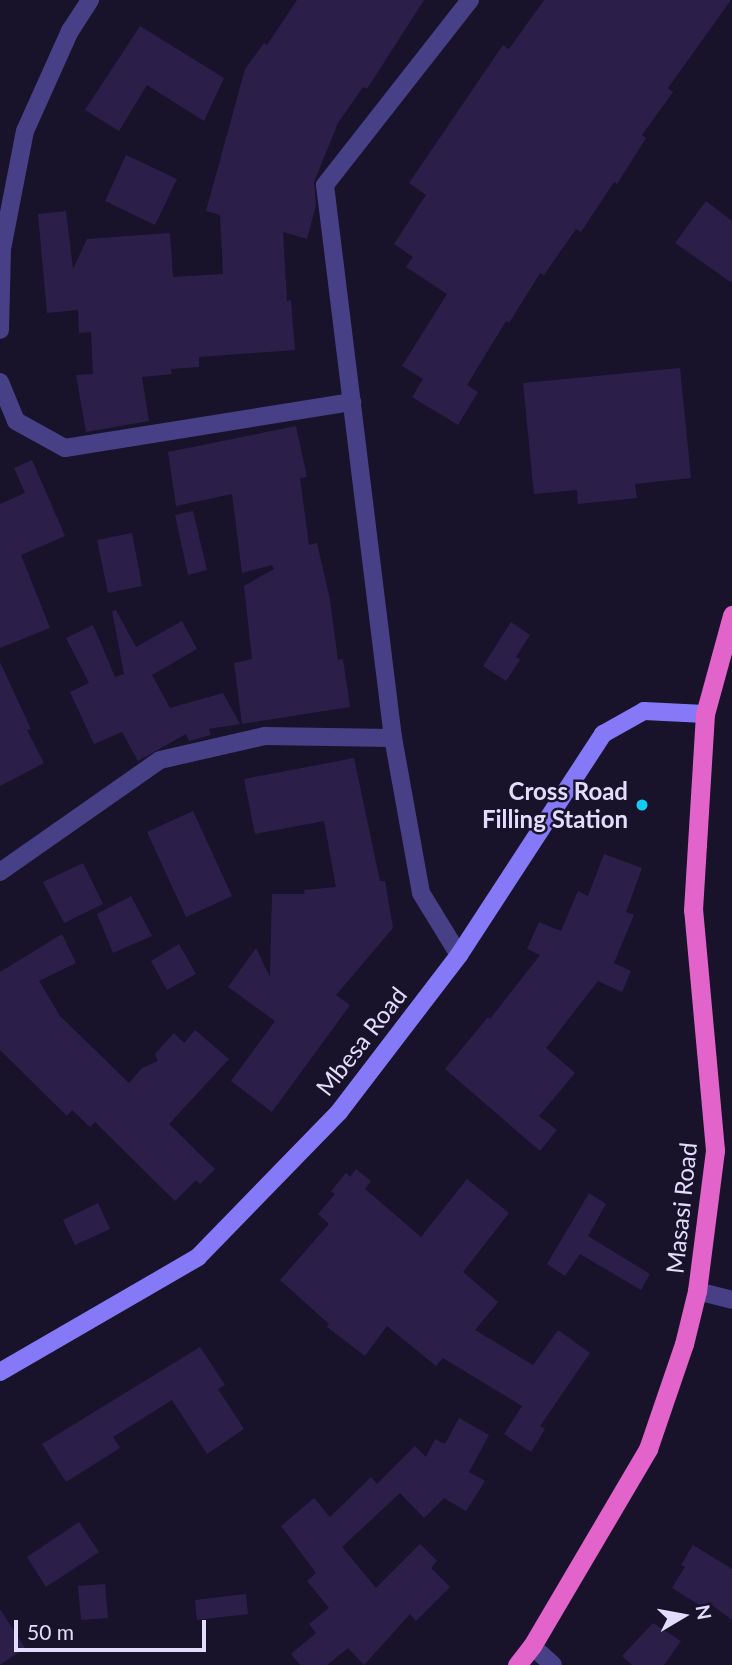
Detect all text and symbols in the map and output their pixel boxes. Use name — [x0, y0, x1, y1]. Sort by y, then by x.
place label: Cross Road Filling Station — [482, 777, 628, 833]
marker: Cross Road Filling Station — [634, 797, 650, 813]
street label: Mbesa Road — [310, 981, 412, 1101]
street label: Masasi Road — [660, 1141, 702, 1275]
north arrow — [648, 1581, 718, 1651]
text: N — [692, 1603, 717, 1621]
scale bar — [18, 1606, 210, 1650]
text: 50 m — [27, 1619, 74, 1644]

